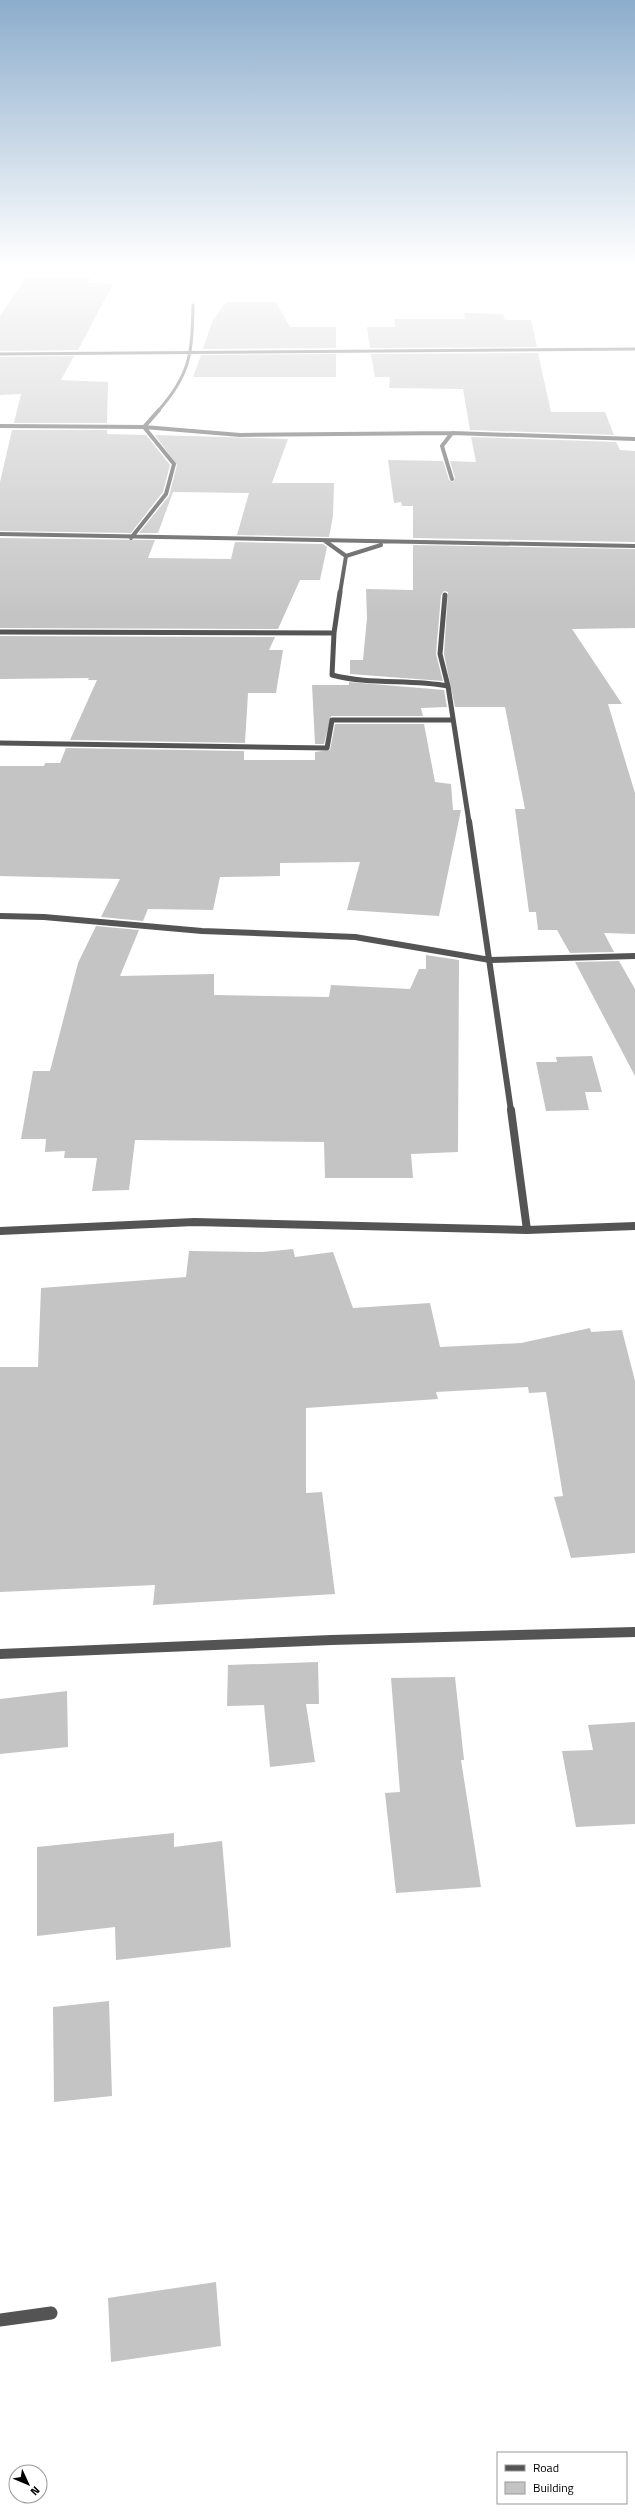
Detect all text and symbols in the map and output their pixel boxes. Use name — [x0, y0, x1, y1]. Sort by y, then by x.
legend — [497, 2452, 627, 2504]
text: Road — [533, 2458, 559, 2477]
north arrow — [8, 2464, 48, 2504]
text: Building — [533, 2478, 574, 2497]
text: N — [27, 2483, 44, 2499]

